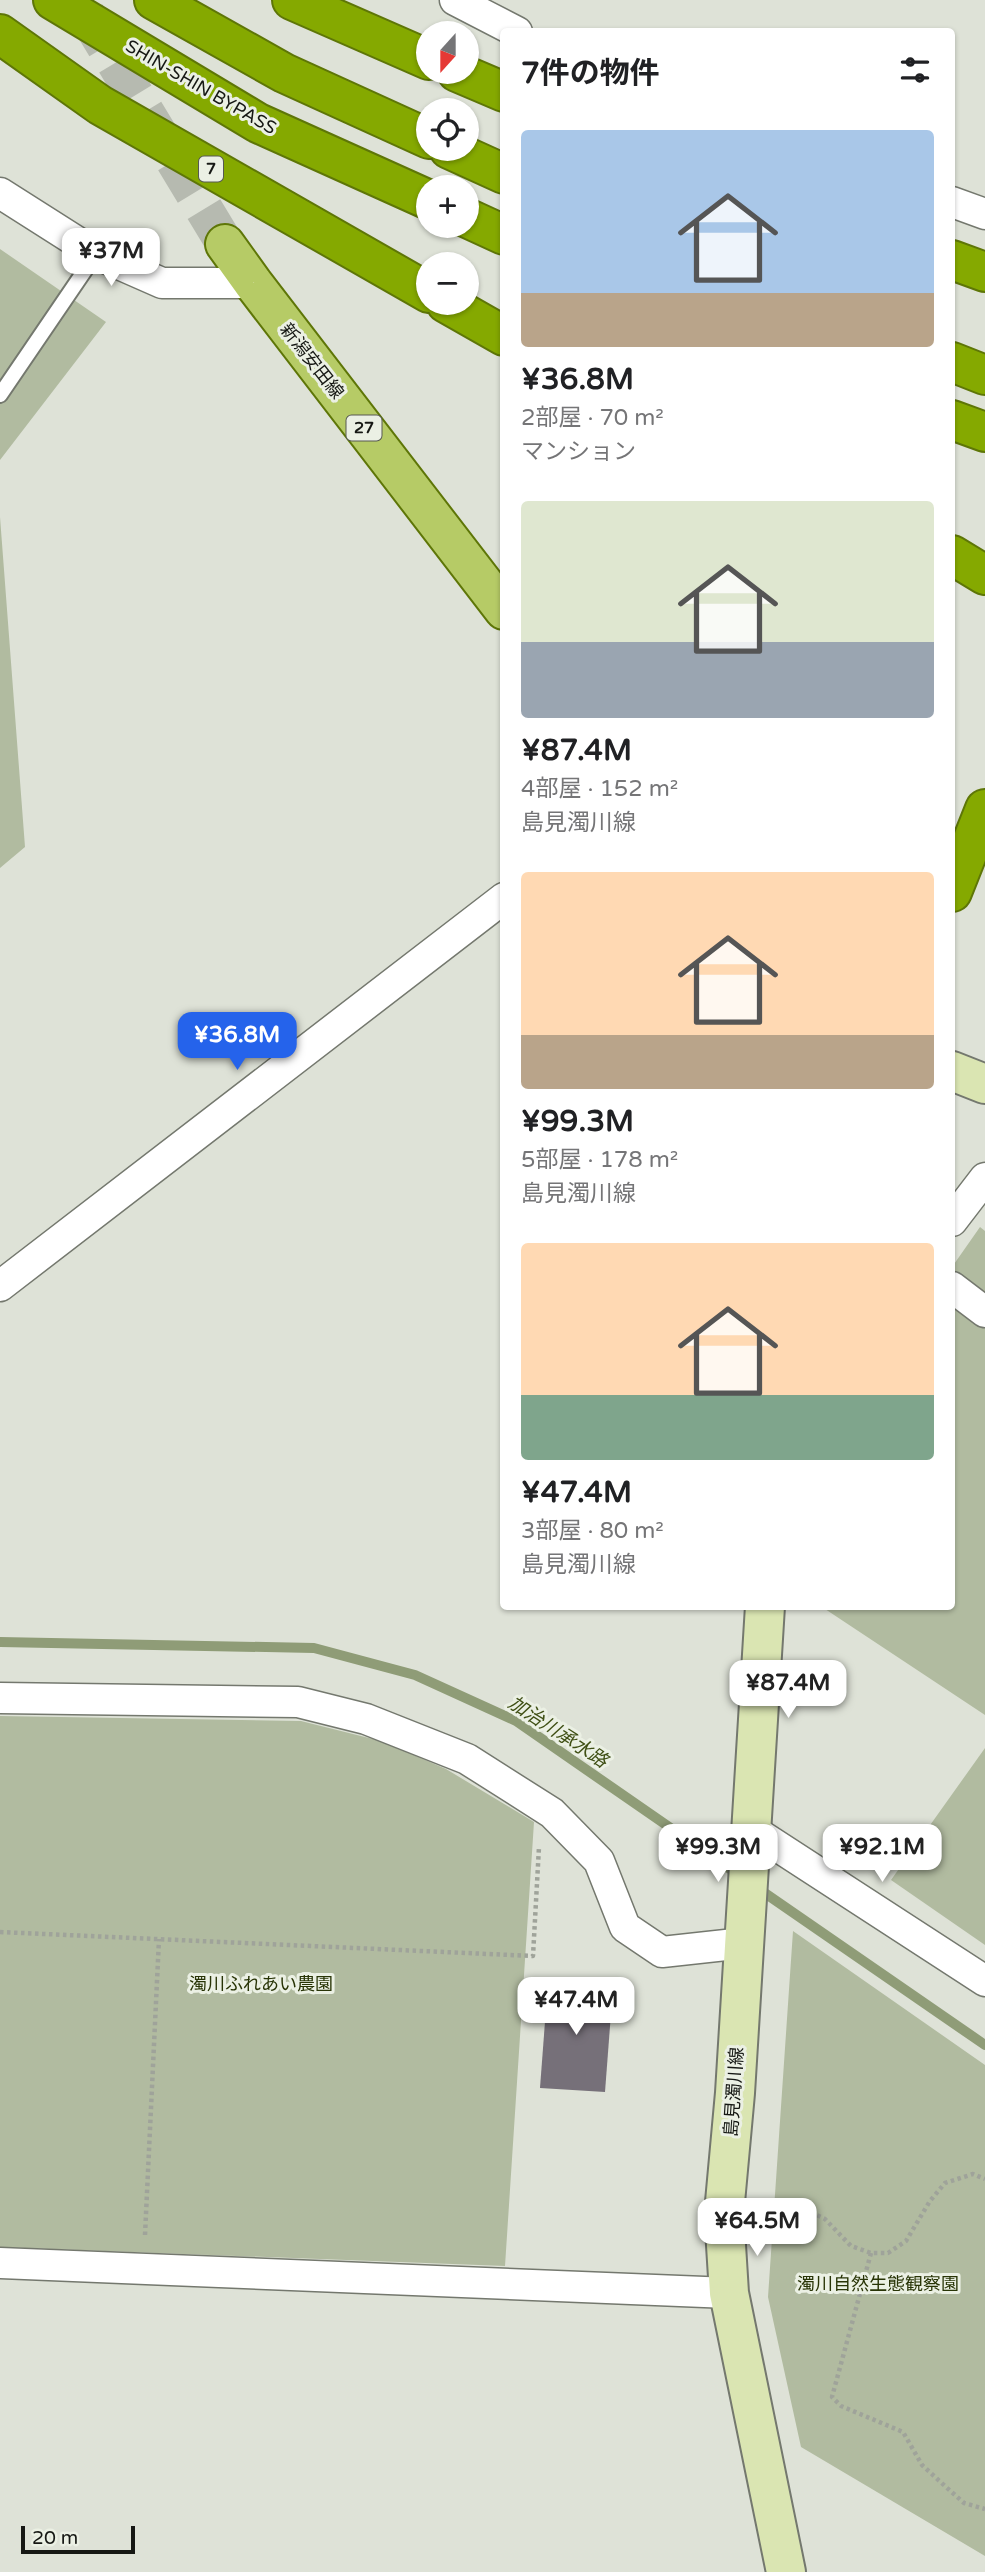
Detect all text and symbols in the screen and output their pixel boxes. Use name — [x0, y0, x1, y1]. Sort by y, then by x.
north arrow — [416, 21, 480, 84]
map controls — [416, 21, 479, 315]
street label: SHIN-SHIN BYPASS — [122, 35, 280, 139]
icon: filters — [896, 51, 934, 89]
text: 7件の物件 — [521, 55, 660, 92]
button: locate — [416, 98, 479, 161]
road number: 7 — [199, 156, 223, 182]
button: + — [416, 175, 479, 238]
icon: home — [665, 175, 791, 301]
pin: ¥37M — [70, 229, 152, 288]
text: ¥37M — [78, 237, 144, 265]
button: − — [416, 252, 479, 315]
street label: 新潟安田線 — [276, 319, 348, 403]
text: ¥36.8M — [521, 361, 634, 398]
text: 2部屋 · 70 m² — [521, 404, 664, 432]
road number: 27 — [346, 416, 382, 440]
text: マンション — [521, 438, 636, 466]
icon: home — [665, 546, 791, 672]
text: ¥87.4M — [521, 732, 632, 769]
text: 4部屋 · 152 m² — [521, 775, 678, 803]
text: 島見濁川線 — [521, 809, 636, 837]
icon: home — [665, 917, 791, 1043]
pin: ¥36.8M — [180, 1012, 294, 1072]
text: ¥36.8M — [194, 1021, 280, 1049]
text: ¥99.3M — [521, 1103, 634, 1140]
text: 5部屋 · 178 m² — [521, 1146, 678, 1174]
text: 島見濁川線 — [521, 1180, 636, 1208]
icon: home — [665, 1288, 791, 1414]
text: ¥47.4M — [521, 1474, 632, 1511]
text: 3部屋 · 80 m² — [521, 1517, 664, 1545]
text: 島見濁川線 — [521, 1551, 636, 1579]
pin: ¥87.4M — [731, 1660, 845, 1720]
text: ¥87.4M — [745, 1669, 831, 1697]
water label: 加治川承水路 — [504, 1692, 613, 1773]
pin: ¥99.3M — [661, 1825, 775, 1884]
pin: ¥92.1M — [825, 1825, 939, 1884]
text: ¥99.3M — [675, 1833, 761, 1861]
text: ¥92.1M — [839, 1833, 925, 1861]
park label: 濁川ふれあい農園 — [189, 1973, 333, 1995]
pin: ¥47.4M — [519, 1978, 633, 2037]
text: ¥47.4M — [533, 1986, 619, 2014]
street label: 島見濁川線 — [720, 2046, 748, 2138]
pin: ¥64.5M — [700, 2198, 814, 2258]
text: ¥64.5M — [714, 2207, 800, 2235]
park label: 濁川自然生態観察園 — [797, 2273, 959, 2295]
scale bar — [21, 2523, 135, 2555]
text: 20 m — [32, 2527, 78, 2549]

